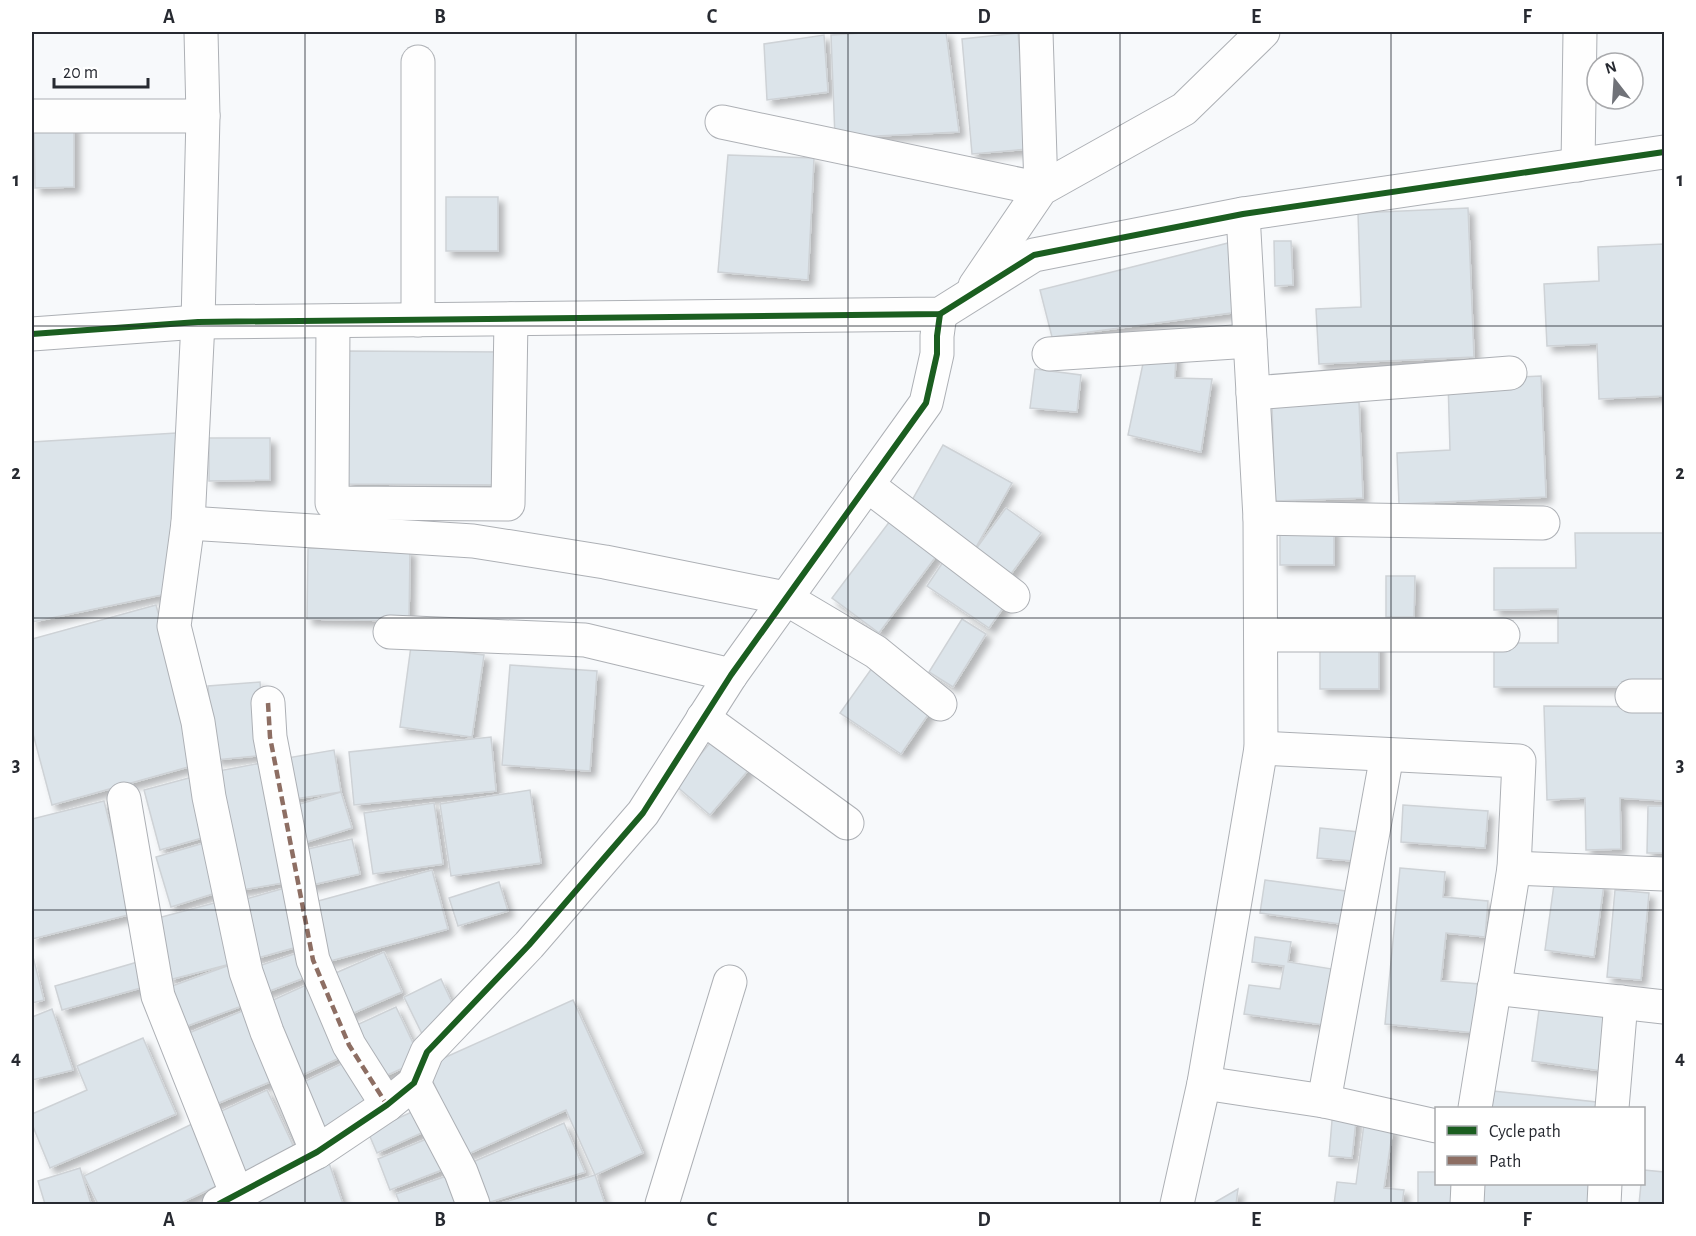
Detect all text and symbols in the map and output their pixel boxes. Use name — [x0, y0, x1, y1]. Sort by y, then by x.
text: A — [163, 7, 175, 27]
text: B — [434, 7, 446, 27]
text: C — [707, 7, 718, 27]
text: D — [977, 7, 991, 27]
text: E — [1251, 7, 1261, 27]
text: F — [1522, 7, 1532, 27]
scale bar — [54, 51, 148, 89]
north arrow — [1585, 51, 1645, 111]
text: N — [1603, 58, 1619, 77]
text: 20 m — [63, 64, 98, 82]
text: 1 — [12, 170, 20, 190]
text: 1 — [1676, 170, 1684, 190]
text: 2 — [11, 463, 21, 483]
text: 2 — [1675, 463, 1685, 483]
text: 3 — [12, 755, 20, 775]
text: 3 — [1676, 755, 1684, 775]
text: 4 — [11, 1048, 21, 1068]
text: 4 — [1675, 1048, 1685, 1068]
legend — [1435, 1107, 1645, 1185]
text: Cycle path — [1489, 1123, 1561, 1141]
text: Path — [1489, 1153, 1521, 1171]
text: A — [163, 1210, 175, 1230]
text: B — [434, 1210, 446, 1230]
text: C — [707, 1210, 718, 1230]
text: D — [977, 1210, 991, 1230]
text: E — [1251, 1210, 1261, 1230]
text: F — [1522, 1210, 1532, 1230]

